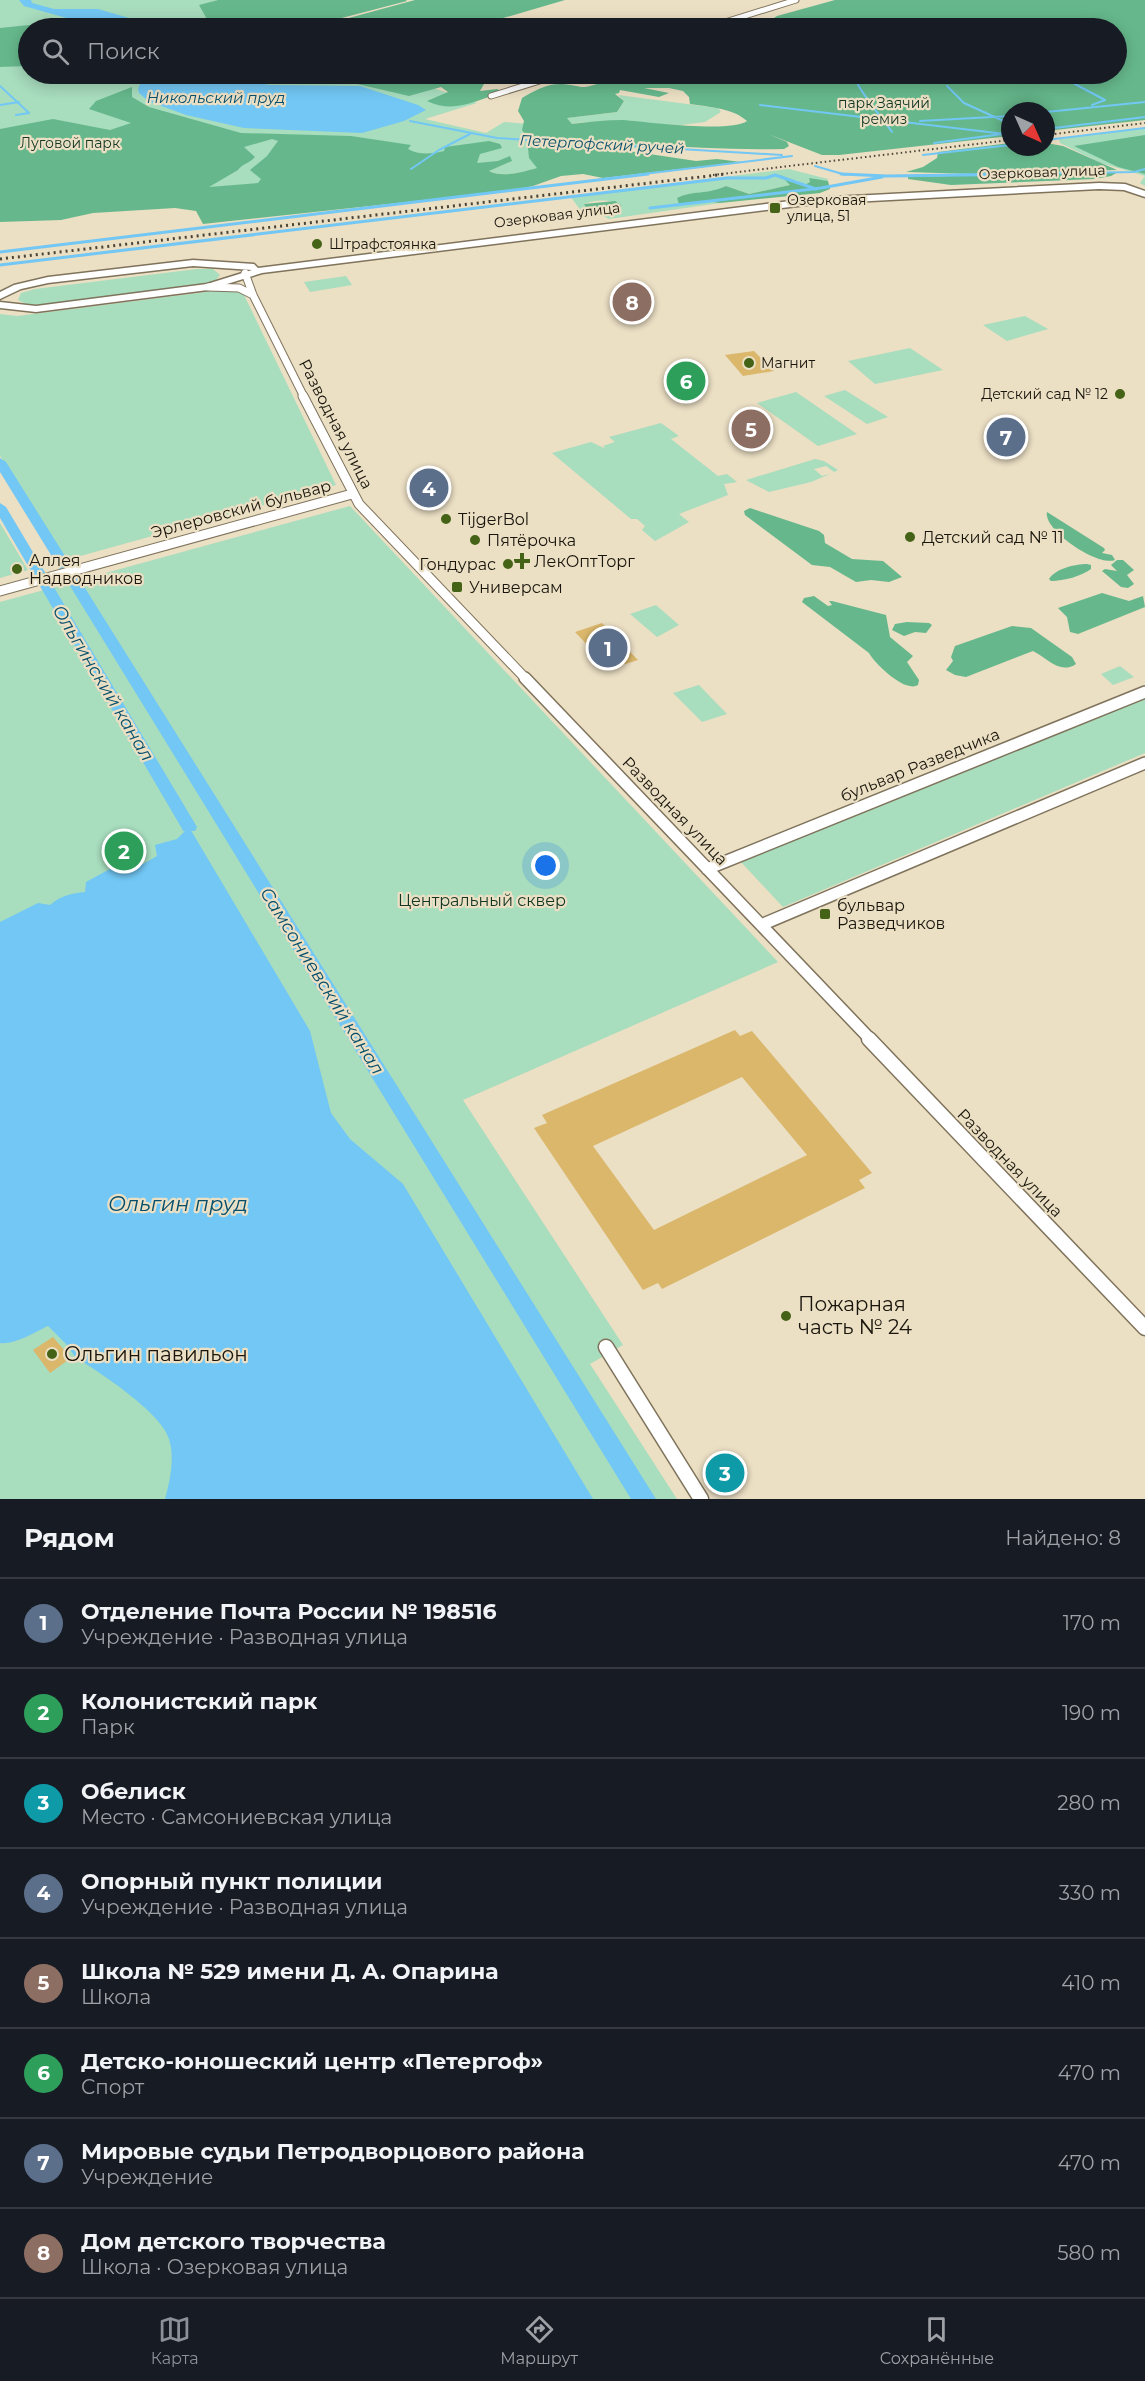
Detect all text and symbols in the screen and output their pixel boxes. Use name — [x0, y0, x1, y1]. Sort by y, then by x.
search box — [18, 18, 1127, 84]
icon: search — [39, 35, 72, 68]
text: Поиск — [87, 38, 159, 65]
water label: Никольский пруд — [147, 88, 285, 107]
park label: парк Заячий ремиз — [838, 94, 930, 128]
north arrow — [1001, 102, 1055, 156]
water label: Петергофский ручей — [519, 130, 685, 158]
park label: Луговой парк — [20, 134, 120, 152]
street label: Озерковая улица — [978, 161, 1106, 183]
place label: Озерковая улица, 51 — [786, 191, 867, 225]
street label: Озерковая улица — [493, 198, 621, 232]
marker: Озерковая улица, 51 — [768, 201, 782, 215]
place label: Штрафстоянка — [329, 235, 436, 253]
marker: Штрафстоянка — [310, 237, 324, 251]
pin: 8 — [612, 280, 652, 324]
place label: Магнит — [761, 354, 815, 372]
street label: Разводная улица — [295, 356, 377, 492]
marker: Магнит — [742, 356, 756, 370]
pin: 6 — [666, 358, 706, 404]
place label: Детский сад № 12 — [981, 385, 1108, 403]
marker: Детский сад № 12 — [1113, 387, 1127, 401]
pin: 5 — [732, 406, 771, 452]
pin: 7 — [986, 414, 1026, 460]
pin: 4 — [410, 466, 448, 510]
street label: Эрлеровский бульвар — [149, 476, 333, 542]
place label: TijgerBol — [458, 510, 529, 529]
marker: TijgerBol — [439, 512, 453, 526]
place label: Детский сад № 11 — [922, 528, 1064, 547]
marker: Детский сад № 11 — [903, 530, 917, 544]
place label: Пятёрочка — [487, 531, 576, 550]
marker: Пятёрочка — [468, 533, 482, 547]
place label: Аллея Надводников — [29, 551, 143, 588]
place label: ЛекОптТорг — [534, 552, 635, 571]
marker: ЛекОптТорг — [515, 554, 529, 568]
place label: Гондурас — [419, 555, 496, 574]
marker: Гондурас — [501, 557, 515, 571]
marker: Аллея Надводников — [10, 562, 24, 576]
place label: Универсам — [469, 578, 563, 597]
marker: Универсам — [450, 580, 464, 594]
water label: Ольгинский канал — [48, 601, 158, 765]
pin: 1 — [588, 626, 628, 670]
street label: бульвар Разведчика — [838, 724, 1002, 806]
street label: Разводная улица — [618, 753, 732, 869]
pin: 2 — [104, 828, 144, 874]
your location — [531, 851, 560, 880]
water label: Самсониевский канал — [255, 883, 389, 1079]
park label: Центральный сквер — [398, 891, 566, 910]
place label: бульвар Разведчиков — [837, 896, 945, 933]
marker: бульвар Разведчиков — [818, 907, 832, 921]
street label: Разводная улица — [953, 1105, 1067, 1221]
water label: Ольгин пруд — [108, 1191, 248, 1216]
place label: Пожарная часть № 24 — [798, 1292, 912, 1339]
marker: Пожарная часть № 24 — [779, 1309, 793, 1323]
place label: Ольгин павильон — [64, 1342, 248, 1366]
marker: Ольгин павильон — [45, 1347, 59, 1361]
pin: 3 — [706, 1450, 744, 1496]
text: Рядом — [24, 1522, 115, 1554]
text: Найдено: 8 — [1005, 1526, 1121, 1550]
text: Отделение Почта России № 198516 — [81, 1598, 497, 1625]
text: 1 — [40, 1611, 47, 1635]
text: 170 m — [1063, 1611, 1121, 1635]
text: Учреждение · Разводная улица — [81, 1625, 408, 1649]
text: Колонистский парк — [81, 1688, 317, 1715]
text: 2 — [38, 1701, 49, 1725]
text: 190 m — [1062, 1701, 1121, 1725]
text: Парк — [81, 1715, 135, 1739]
text: Обелиск — [81, 1778, 186, 1805]
text: 3 — [38, 1791, 49, 1815]
text: 280 m — [1057, 1791, 1121, 1815]
text: Место · Самсониевская улица — [81, 1805, 392, 1829]
text: Опорный пункт полиции — [81, 1868, 382, 1895]
text: 4 — [37, 1881, 50, 1905]
text: 330 m — [1059, 1881, 1121, 1905]
text: Учреждение · Разводная улица — [81, 1895, 408, 1919]
text: Школа № 529 имени Д. А. Опарина — [81, 1958, 498, 1985]
text: 5 — [38, 1971, 49, 1995]
text: 410 m — [1061, 1971, 1121, 1995]
text: Школа — [81, 1985, 151, 2009]
text: Детско-юношеский центр «Петергоф» — [81, 2048, 543, 2075]
text: 6 — [37, 2061, 50, 2085]
text: 470 m — [1058, 2061, 1121, 2085]
text: Спорт — [81, 2075, 144, 2099]
text: Мировые судьи Петродворцового района — [81, 2138, 584, 2165]
text: 7 — [37, 2151, 50, 2175]
text: 470 m — [1058, 2151, 1121, 2175]
text: Учреждение — [81, 2165, 213, 2189]
text: Дом детского творчества — [81, 2228, 386, 2255]
text: 8 — [37, 2241, 50, 2265]
text: 580 m — [1057, 2241, 1121, 2265]
text: Школа · Озерковая улица — [81, 2255, 348, 2279]
tab: Карта — [151, 2313, 199, 2368]
tab: Маршрут — [500, 2313, 578, 2368]
tab: Сохранённые — [880, 2313, 994, 2368]

